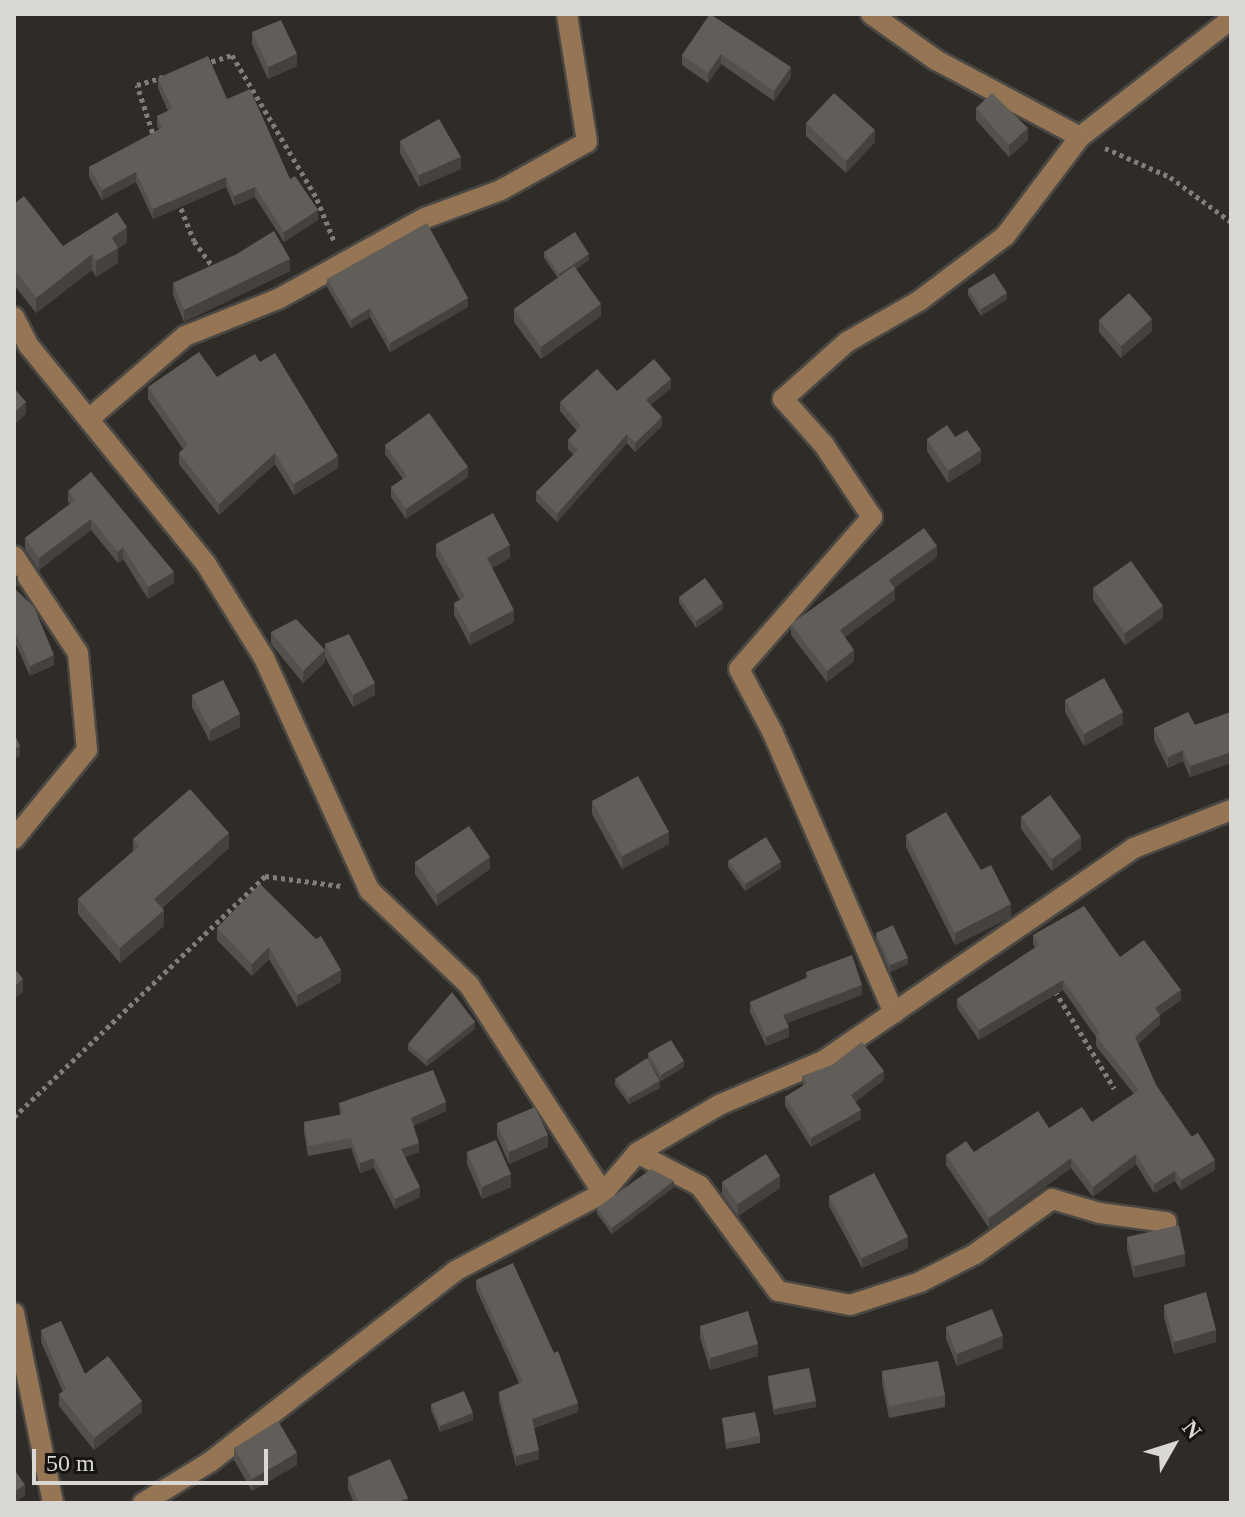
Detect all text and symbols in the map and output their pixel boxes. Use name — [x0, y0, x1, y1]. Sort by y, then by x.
north arrow — [1133, 1405, 1213, 1485]
text: N — [1177, 1416, 1207, 1444]
scale bar — [36, 1433, 272, 1483]
text: 50 m — [46, 1450, 95, 1476]

